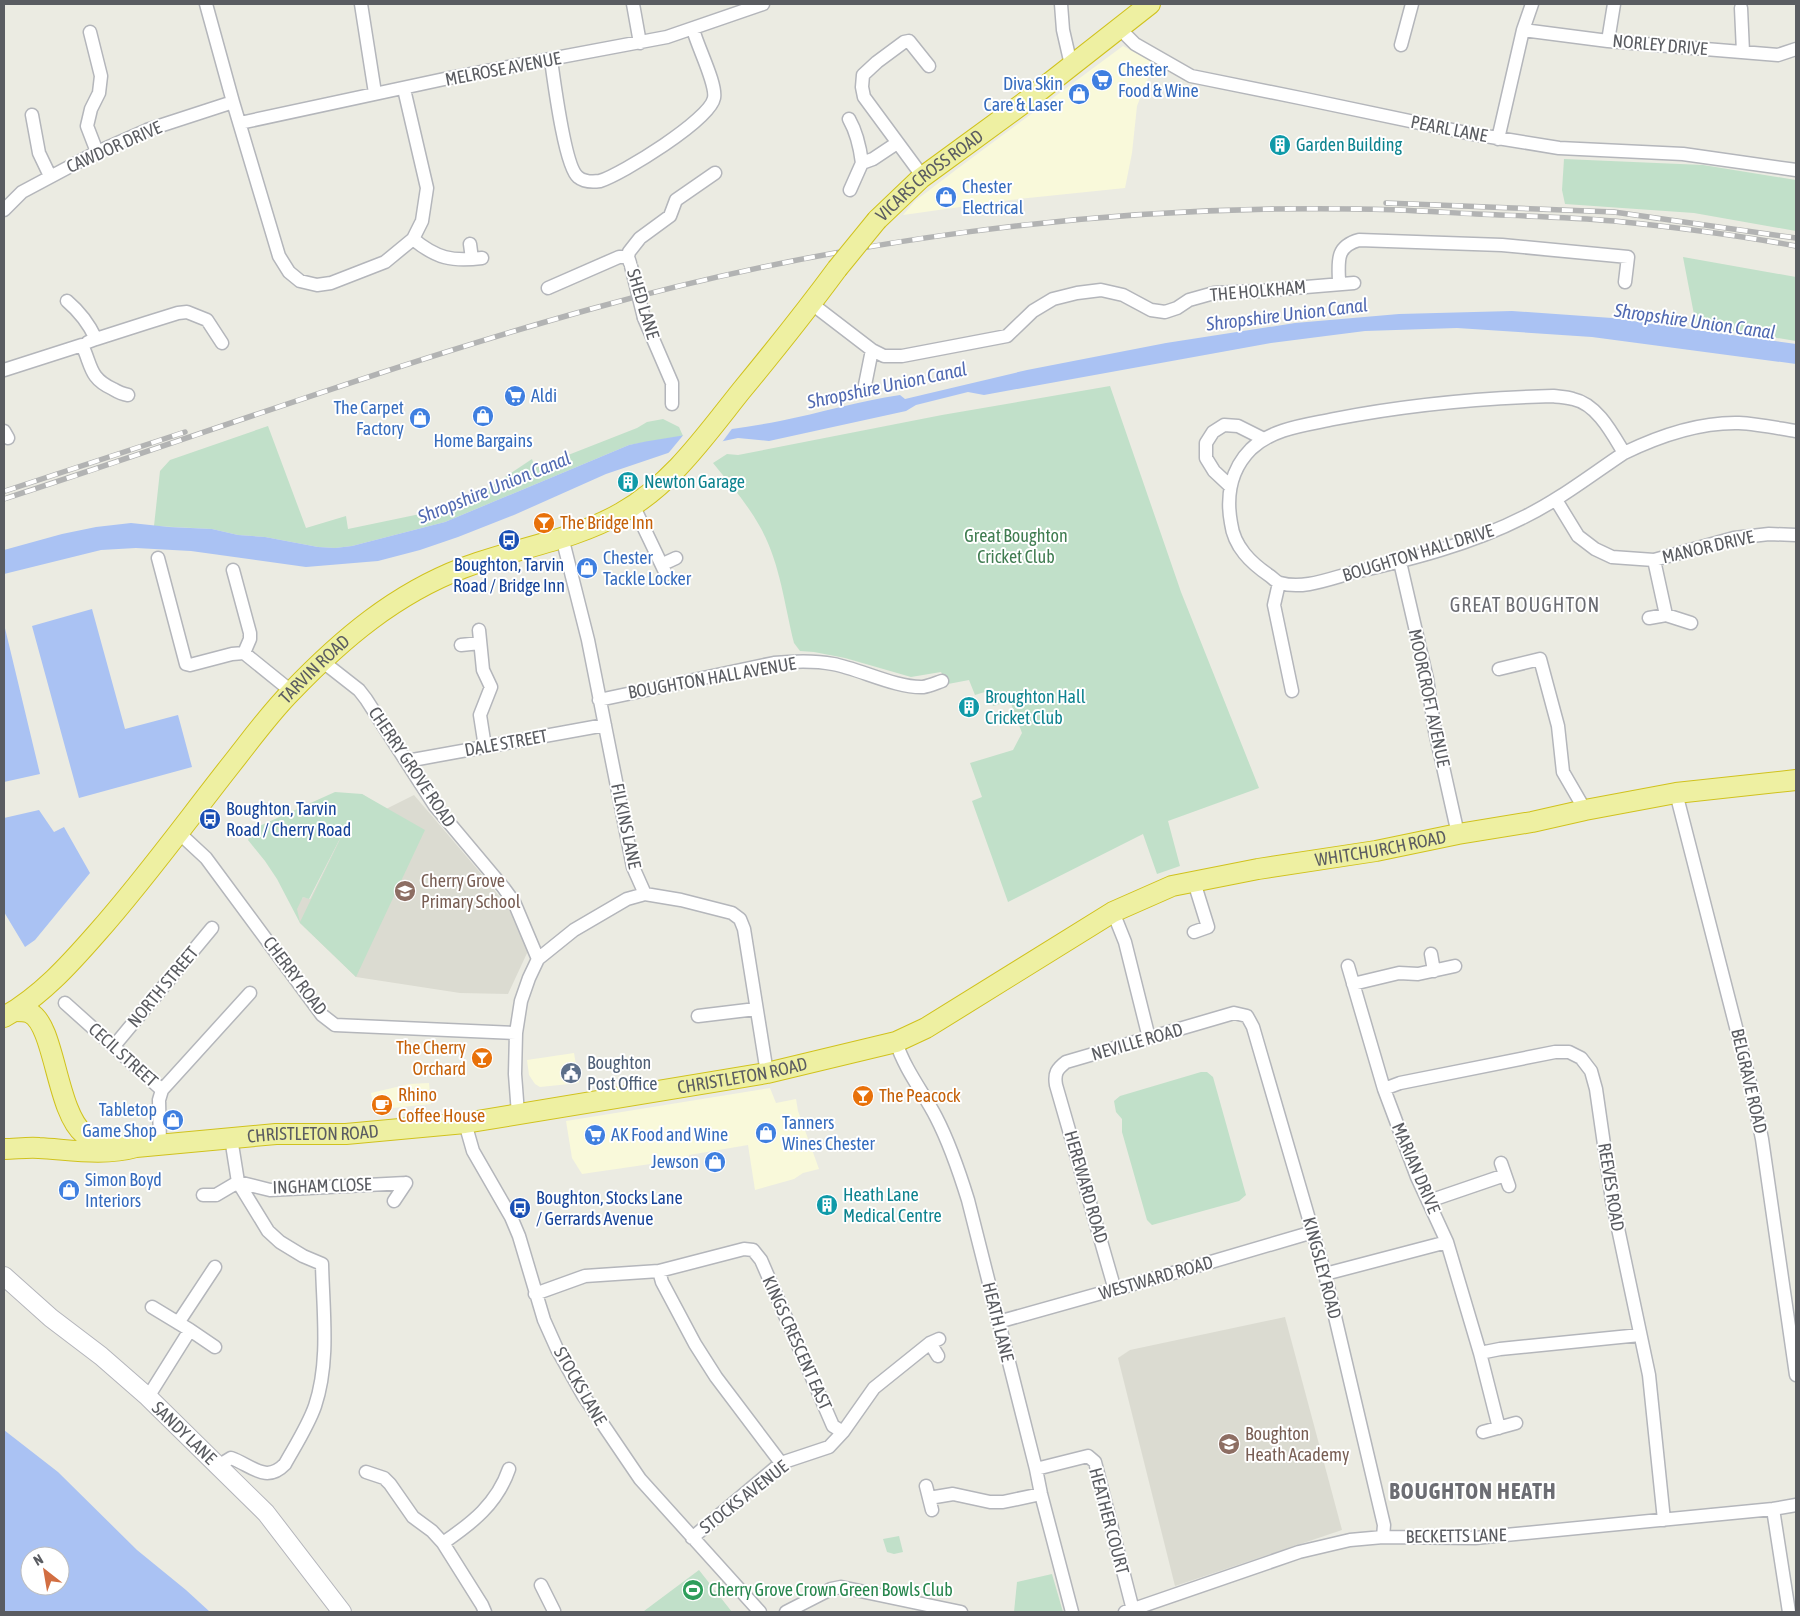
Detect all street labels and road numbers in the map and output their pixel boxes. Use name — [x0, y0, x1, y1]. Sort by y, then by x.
street label: NORLEY DRIVE — [1612, 30, 1709, 59]
street label: MELROSE AVENUE — [443, 47, 563, 90]
street label: PEARL LANE — [1409, 111, 1490, 146]
street label: CAWDOR DRIVE — [63, 116, 165, 177]
street label: VICARS CROSS ROAD — [871, 125, 987, 225]
street label: SHED LANE — [623, 266, 664, 342]
street label: THE HOLKHAM — [1209, 276, 1307, 305]
street label: BOUGHTON HALL DRIVE — [1340, 519, 1496, 585]
street label: MANOR DRIVE — [1660, 526, 1756, 567]
street label: MOORCROFT AVENUE — [1405, 627, 1454, 769]
street label: TARVIN ROAD — [275, 630, 354, 708]
street label: BOUGHTON HALL AVENUE — [626, 652, 798, 703]
street label: CHERRY GROVE ROAD — [364, 703, 460, 831]
street label: DALE STREET — [463, 725, 549, 760]
street label: FILKINS LANE — [607, 781, 646, 871]
street label: WHITCHURCH ROAD — [1313, 826, 1448, 870]
street label: CHERRY ROAD — [259, 932, 332, 1019]
street label: NORTH STREET — [123, 942, 202, 1031]
street label: CECIL STREET — [85, 1018, 162, 1091]
street label: NEVILLE ROAD — [1089, 1018, 1185, 1065]
street label: BELGRAVE ROAD — [1727, 1026, 1772, 1135]
street label: CHRISTLETON ROAD — [676, 1053, 809, 1098]
street label: MARIAN DRIVE — [1388, 1119, 1445, 1217]
street label: CHRISTLETON ROAD — [246, 1120, 379, 1147]
street label: HEREWARD ROAD — [1060, 1128, 1113, 1246]
street label: REEVES ROAD — [1594, 1141, 1629, 1233]
street label: INGHAM CLOSE — [272, 1173, 372, 1198]
street label: KINGSLEY ROAD — [1299, 1215, 1346, 1321]
street label: WESTWARD ROAD — [1097, 1251, 1215, 1304]
street label: KINGS CRESCENT EAST — [758, 1272, 836, 1413]
street label: HEATH LANE — [978, 1280, 1019, 1364]
street label: STOCKS LANE — [550, 1343, 611, 1429]
street label: SANDY LANE — [148, 1397, 221, 1469]
street label: STOCKS AVENUE — [695, 1455, 792, 1538]
street label: HEATHER COURT — [1085, 1465, 1134, 1577]
street label: BECKETTS LANE — [1405, 1524, 1507, 1547]

